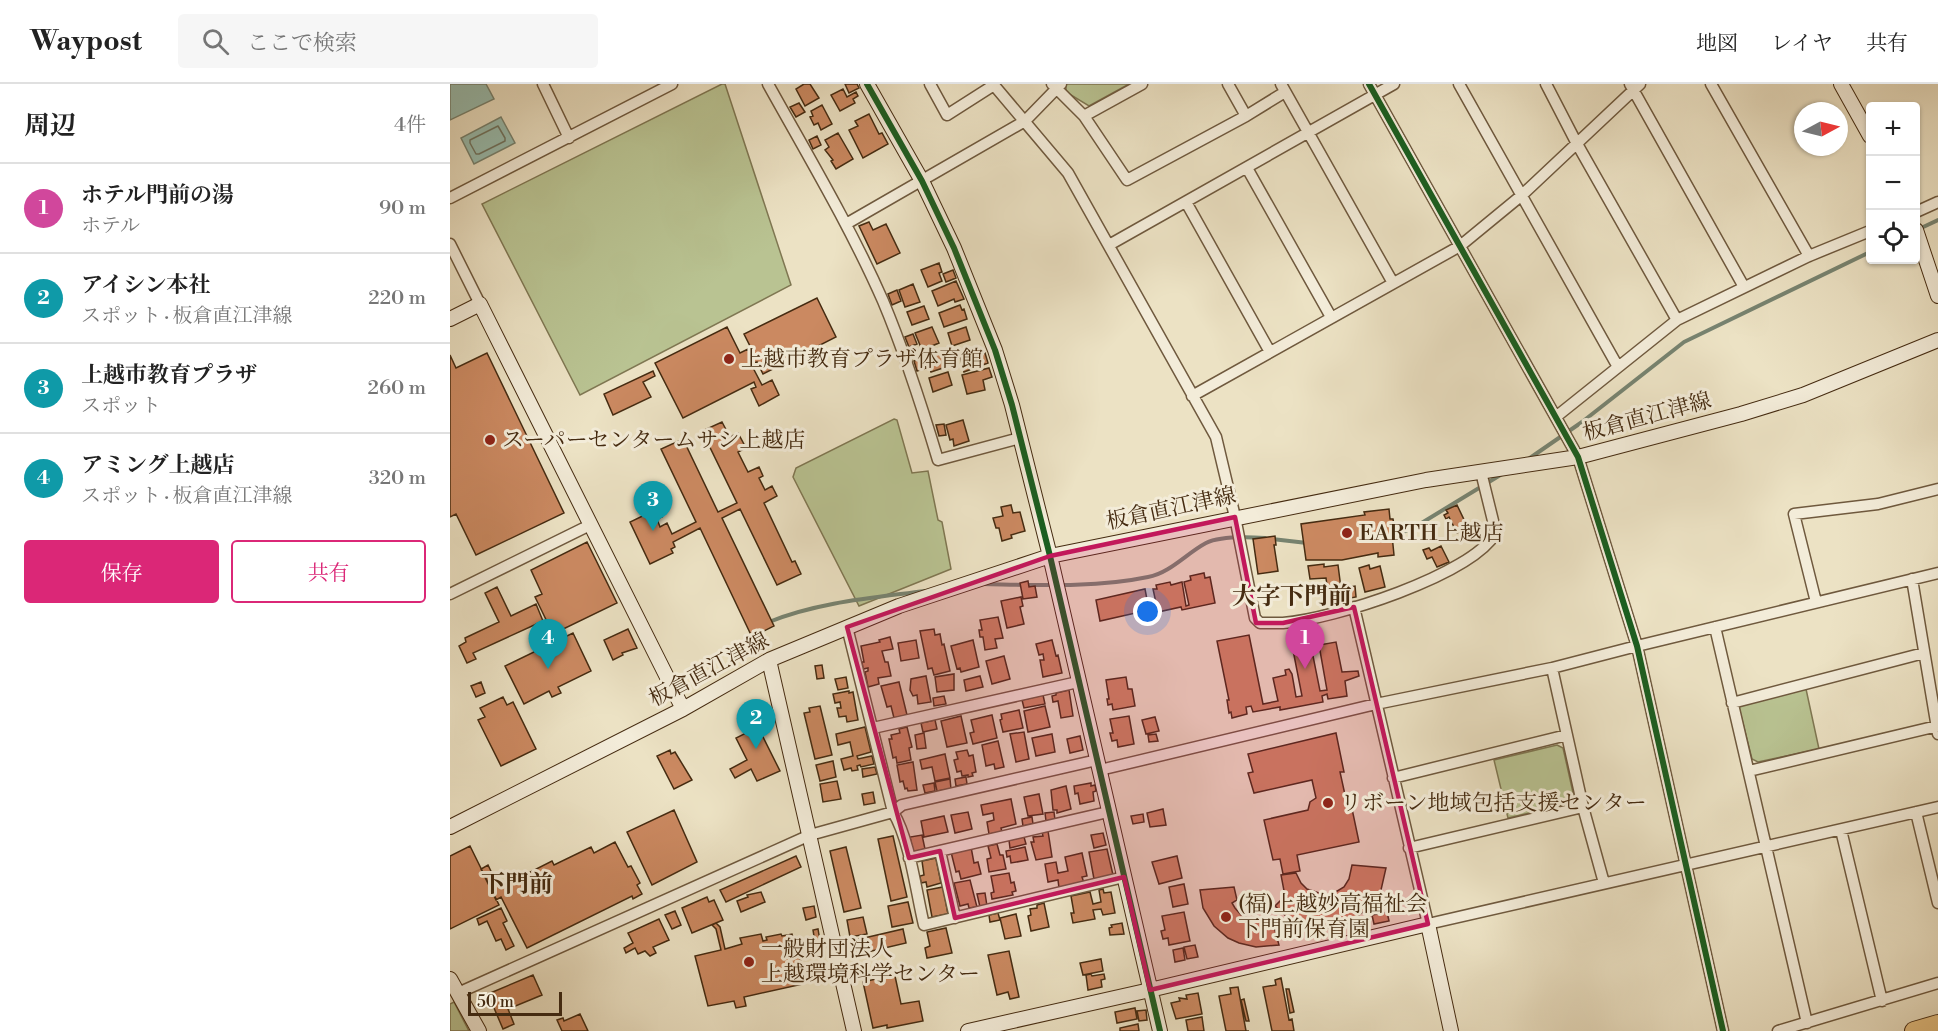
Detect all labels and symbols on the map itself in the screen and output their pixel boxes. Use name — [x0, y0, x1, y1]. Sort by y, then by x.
north arrow — [1794, 102, 1848, 156]
place label: 上越市教育プラザ体育館 — [741, 346, 983, 373]
marker: 上越市教育プラザ体育館 — [722, 352, 736, 366]
street label: 板倉直江津線 — [1580, 387, 1714, 447]
place label: スーパーセンタームサシ上越店 — [502, 427, 806, 454]
marker: スーパーセンタームサシ上越店 — [483, 433, 497, 447]
pin: 3 — [634, 482, 672, 531]
street label: 板倉直江津線 — [1104, 482, 1238, 536]
place label: EARTH上越店 — [1359, 520, 1504, 547]
marker: EARTH上越店 — [1340, 526, 1354, 540]
district label: 大字下門前 — [1232, 582, 1352, 612]
your location — [1133, 597, 1162, 626]
pin: 4 — [528, 620, 568, 669]
pin: 1 — [1286, 620, 1324, 669]
street label: 板倉直江津線 — [644, 627, 774, 713]
pin: 2 — [736, 700, 776, 749]
place label: リボーン地域包括支援センター — [1340, 790, 1647, 817]
marker: リボーン地域包括支援センター — [1321, 796, 1335, 810]
district label: 下門前 — [481, 870, 553, 900]
place label: (福)上越妙高福祉会 下門前保育園 — [1238, 891, 1428, 943]
marker: (福)上越妙高福祉会 下門前保育園 — [1219, 910, 1233, 924]
place label: 一般財団法人 上越環境科学センター — [761, 936, 980, 988]
marker: 一般財団法人 上越環境科学センター — [742, 955, 756, 969]
scale bar — [468, 989, 562, 1016]

